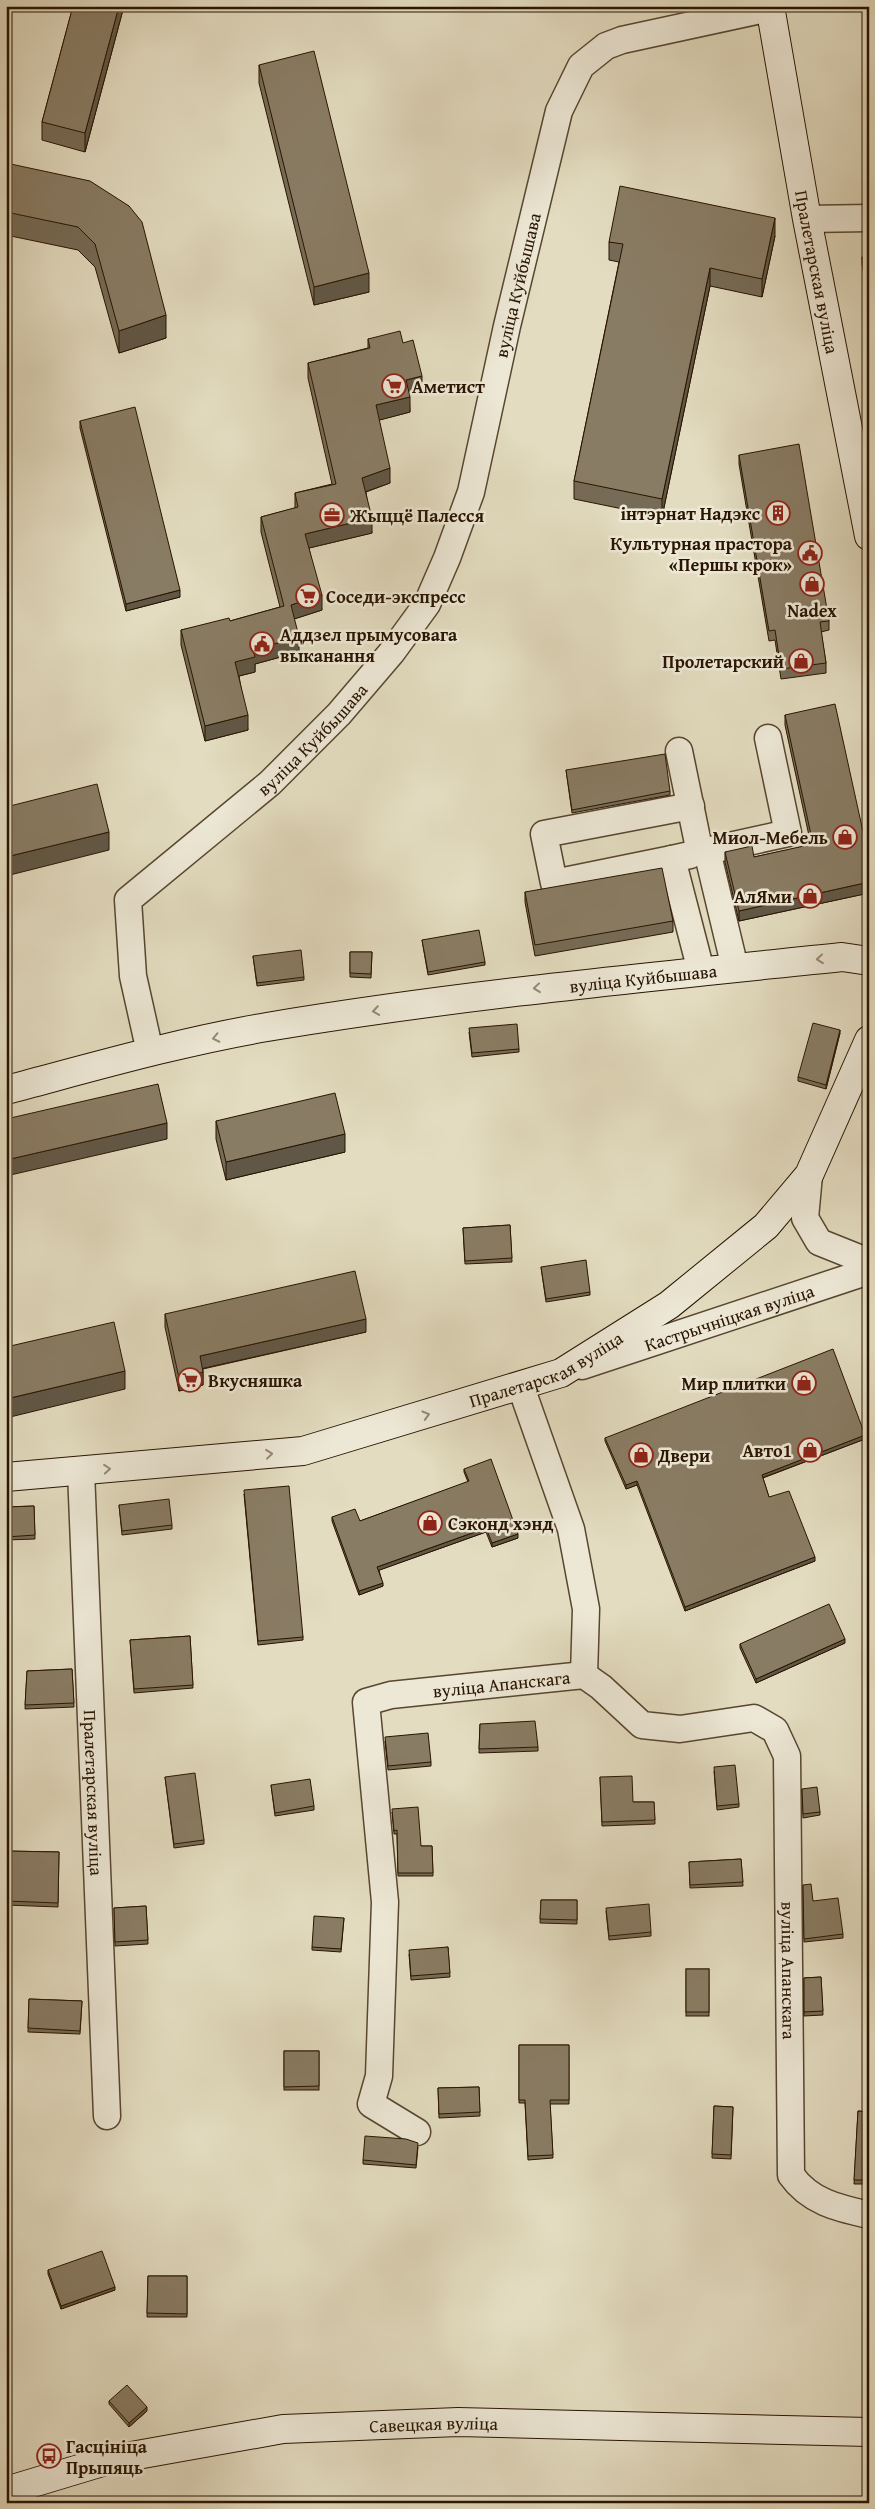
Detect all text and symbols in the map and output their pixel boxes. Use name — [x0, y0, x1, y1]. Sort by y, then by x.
street label: Пралетарская вуліца — [789, 188, 847, 356]
street label: вуліца Куйбышава — [487, 209, 548, 360]
supermarket icon: Аметист — [381, 373, 407, 399]
place label: Аметист — [412, 373, 485, 400]
place label: інтэрнат Надэкс — [621, 500, 760, 527]
building icon: інтэрнат Надэкс — [765, 500, 791, 526]
office icon: Жыццё Палесся — [319, 502, 345, 528]
place label: Жыццё Палесся — [349, 502, 484, 529]
place label: Культурная прастора «Першы крок» — [610, 530, 793, 578]
public building icon: Культурная прастора «Першы крок» — [797, 540, 823, 566]
shop icon: Nadex — [799, 571, 825, 597]
supermarket icon: Соседи-экспресс — [295, 583, 321, 609]
place label: Соседи-экспресс — [326, 583, 466, 610]
place label: Nadex — [787, 597, 837, 624]
place label: Аддзел прымусовага выканання — [280, 621, 458, 669]
public building icon: Аддзел прымусовага выканання — [249, 631, 275, 657]
place label: Пролетарский — [662, 648, 784, 675]
shop icon: Пролетарский — [788, 648, 814, 674]
street label: вуліца Куйбышава — [251, 676, 374, 802]
place label: Миол-Мебель — [713, 824, 828, 851]
shop icon: Миол-Мебель — [832, 824, 858, 850]
place label: АлЯми — [734, 883, 792, 910]
shop icon: АлЯми — [797, 883, 823, 909]
one-way arrow — [816, 953, 824, 964]
street label: вуліца Куйбышава — [568, 956, 719, 999]
one-way arrow — [533, 982, 541, 993]
one-way arrow — [372, 1006, 380, 1016]
one-way arrow — [211, 1032, 220, 1043]
street label: Кастрычніцкая вуліца — [641, 1277, 818, 1358]
street label: Пралетарская вуліца — [465, 1324, 628, 1414]
supermarket icon: Вкусняшка — [177, 1367, 203, 1393]
place label: Вкусняшка — [208, 1367, 303, 1394]
place label: Мир плитки — [682, 1370, 786, 1397]
shop icon: Мир плитки — [791, 1370, 817, 1396]
one-way arrow — [421, 1410, 430, 1420]
place label: Авто1 — [743, 1437, 792, 1464]
shop icon: Авто1 — [797, 1437, 823, 1463]
shop icon: Двери — [628, 1442, 654, 1468]
place label: Двери — [657, 1442, 710, 1469]
one-way arrow — [265, 1449, 273, 1460]
one-way arrow — [104, 1464, 112, 1475]
shop icon: Сэконд хэнд — [417, 1510, 443, 1536]
place label: Сэконд хэнд — [448, 1510, 554, 1537]
street label: вуліца Апанскага — [431, 1663, 572, 1704]
street label: Пралетарская вуліца — [77, 1709, 111, 1877]
street label: вуліца Апанскага — [775, 1901, 803, 2040]
street label: Савецкая вуліца — [369, 2408, 499, 2439]
place label: Гасцініца Прыпяць — [66, 2433, 148, 2481]
bus stop icon: Гасцініца Прыпяць — [36, 2443, 62, 2469]

